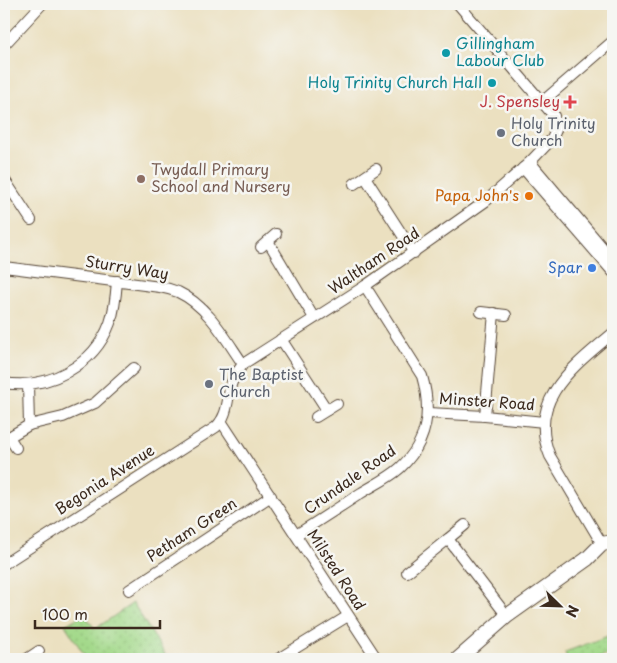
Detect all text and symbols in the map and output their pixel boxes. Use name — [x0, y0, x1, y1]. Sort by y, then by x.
place label: Gillingham Labour Club — [456, 31, 544, 71]
marker: Gillingham Labour Club — [440, 47, 452, 59]
place label: Holy Trinity Church Hall — [308, 70, 482, 93]
marker: Holy Trinity Church Hall — [486, 77, 498, 89]
place label: J. Spensley — [480, 89, 560, 112]
marker: J. Spensley — [564, 96, 576, 108]
place label: Holy Trinity Church — [511, 111, 596, 151]
marker: Holy Trinity Church — [495, 127, 507, 139]
place label: Twydall Primary School and Nursery — [151, 157, 291, 197]
marker: Twydall Primary School and Nursery — [135, 173, 147, 185]
place label: Papa John's — [435, 183, 519, 206]
marker: Papa John's — [523, 190, 535, 202]
street label: Waltham Road — [323, 221, 423, 299]
street label: Sturry Way — [84, 249, 170, 284]
place label: Spar — [548, 255, 582, 278]
marker: Spar — [586, 262, 598, 274]
place label: The Baptist Church — [219, 362, 304, 402]
marker: The Baptist Church — [203, 378, 215, 390]
street label: Minster Road — [438, 386, 536, 415]
street label: Begonia Avenue — [50, 438, 158, 519]
street label: Crundale Road — [298, 438, 400, 519]
street label: Petham Green — [141, 491, 241, 567]
street label: Milsted Road — [302, 524, 372, 614]
north arrow — [534, 580, 584, 630]
scale bar — [35, 598, 160, 630]
text: 100 m — [42, 602, 88, 625]
text: N — [561, 602, 584, 620]

